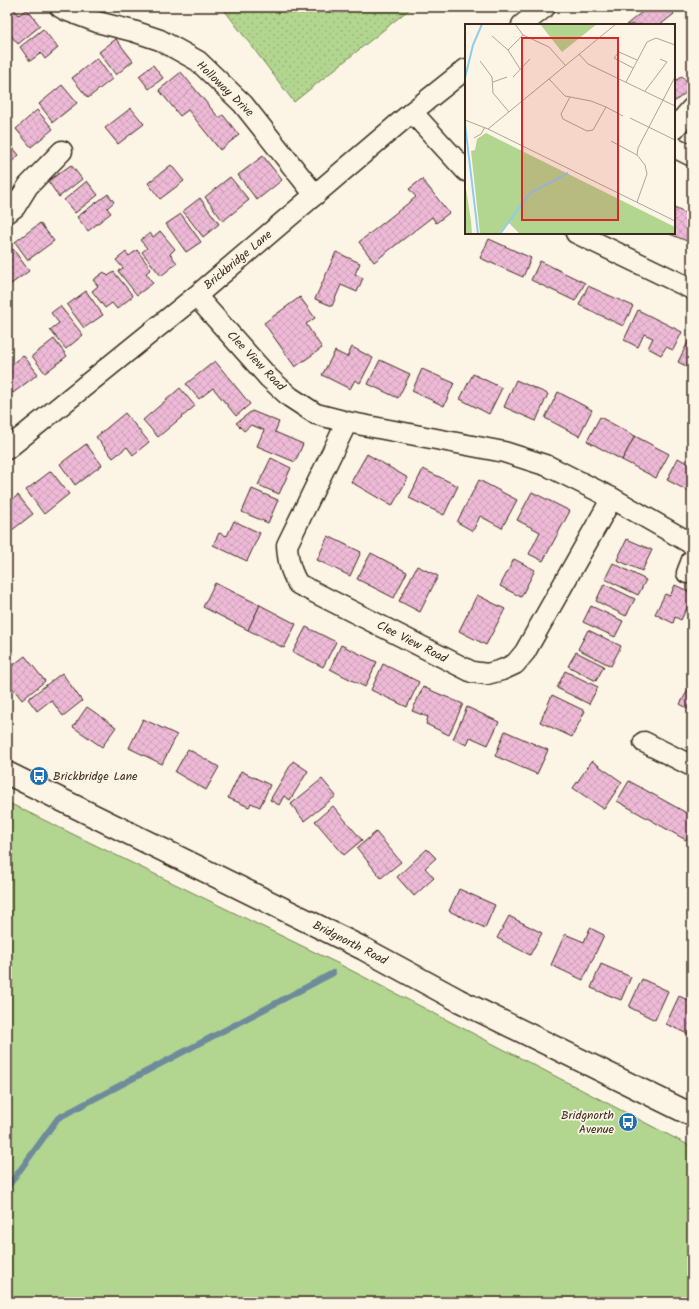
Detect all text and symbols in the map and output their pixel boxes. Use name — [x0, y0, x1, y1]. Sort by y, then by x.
inset map — [465, 24, 675, 234]
street label: Holloway Drive — [192, 56, 259, 122]
street label: Brickbridge Lane — [200, 225, 277, 294]
street label: Clee View Road — [222, 327, 290, 396]
street label: Clee View Road — [373, 616, 452, 668]
bus stop icon: Brickbridge Lane — [28, 765, 50, 787]
place label: Brickbridge Lane — [53, 767, 138, 786]
street label: Bridgnorth Road — [309, 916, 392, 971]
place label: Bridgnorth Avenue — [561, 1106, 615, 1139]
bus stop icon: Bridgnorth Avenue — [617, 1111, 639, 1133]

